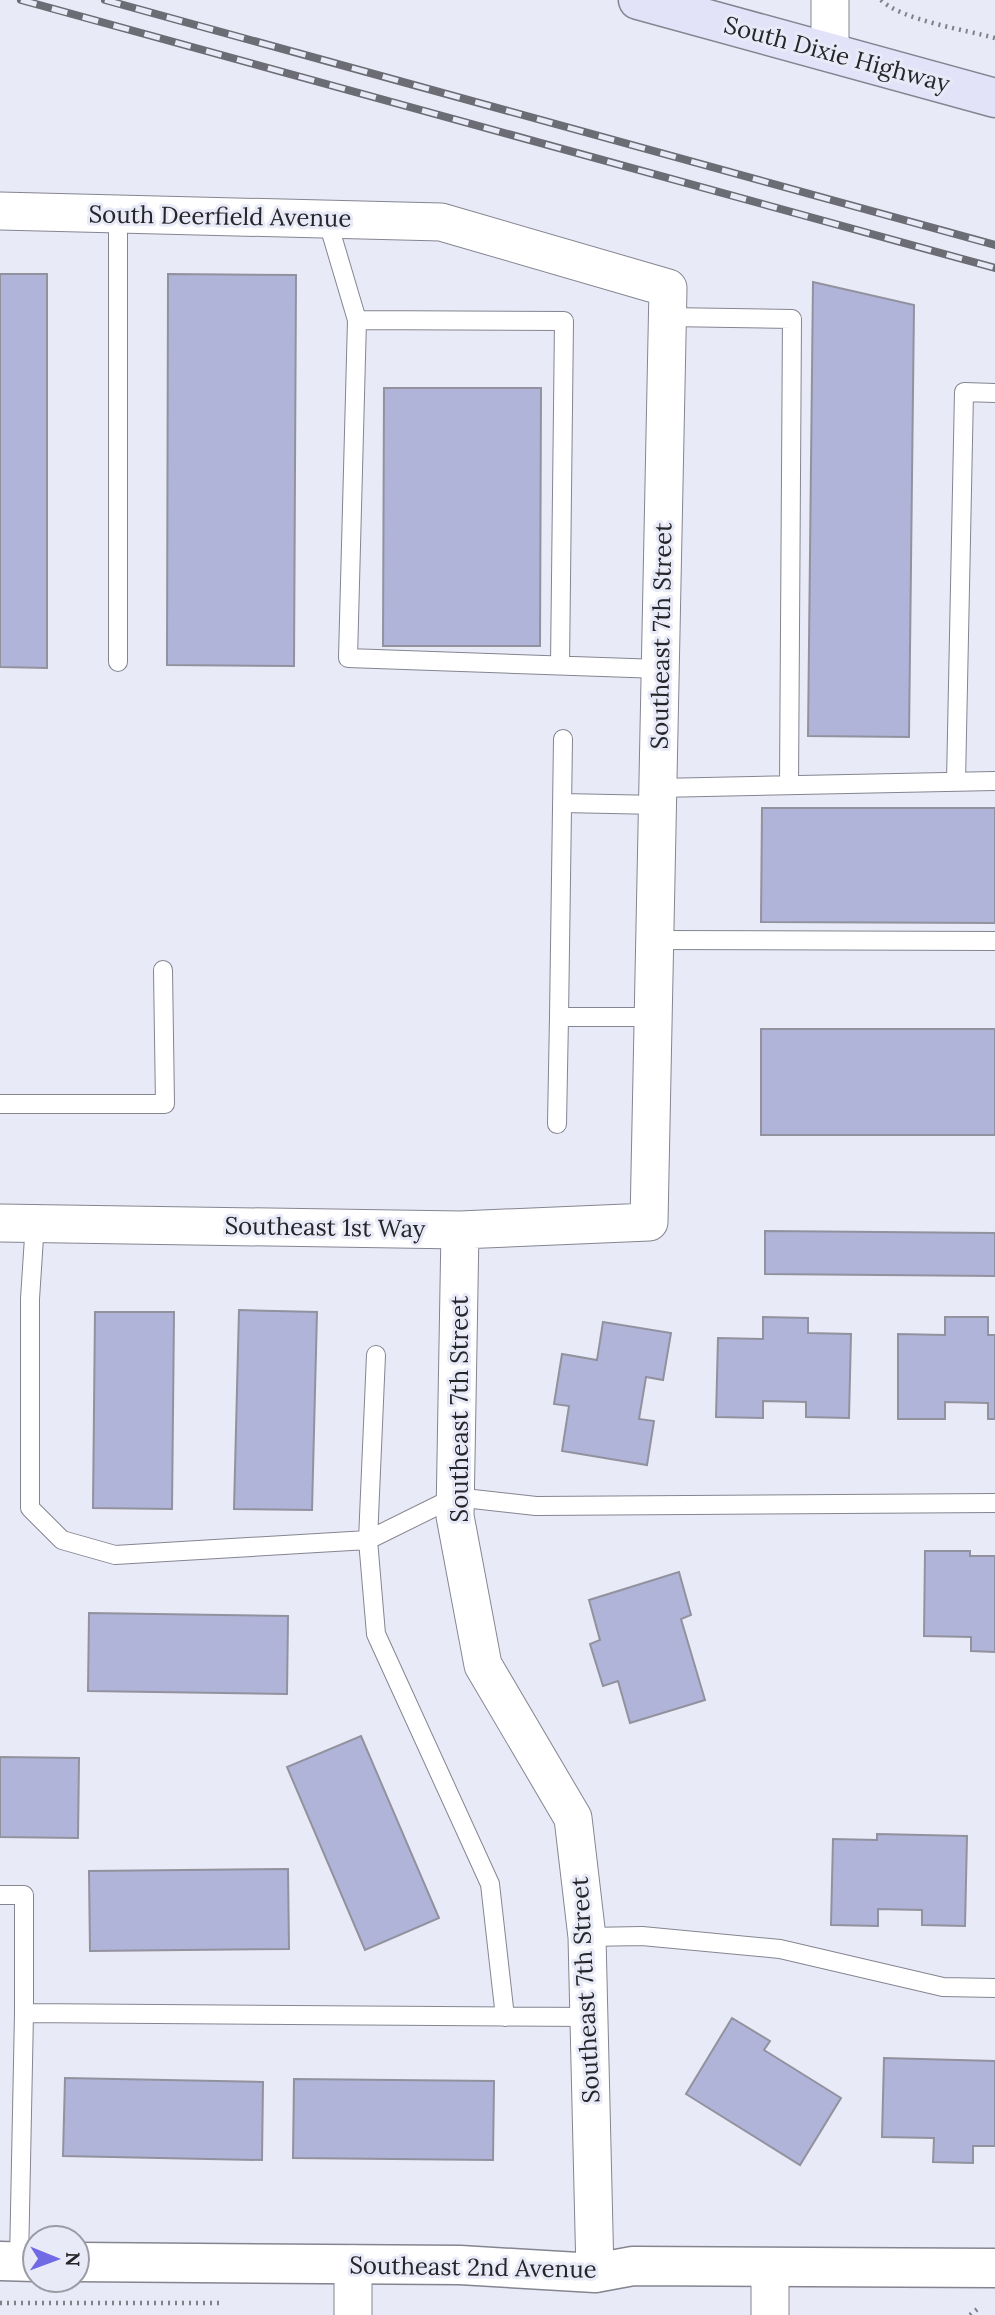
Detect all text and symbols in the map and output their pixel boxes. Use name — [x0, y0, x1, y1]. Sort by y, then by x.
street label: South Dixie Highway — [721, 9, 954, 99]
street label: South Deerfield Avenue — [88, 198, 352, 234]
street label: Southeast 7th Street — [644, 522, 678, 750]
street label: Southeast 1st Way — [224, 1210, 426, 1244]
street label: Southeast 7th Street — [444, 1295, 475, 1522]
street label: Southeast 7th Street — [564, 1875, 606, 2104]
north arrow — [21, 2224, 91, 2294]
street label: Southeast 2nd Avenue — [349, 2249, 597, 2285]
text: N — [61, 2252, 85, 2267]

